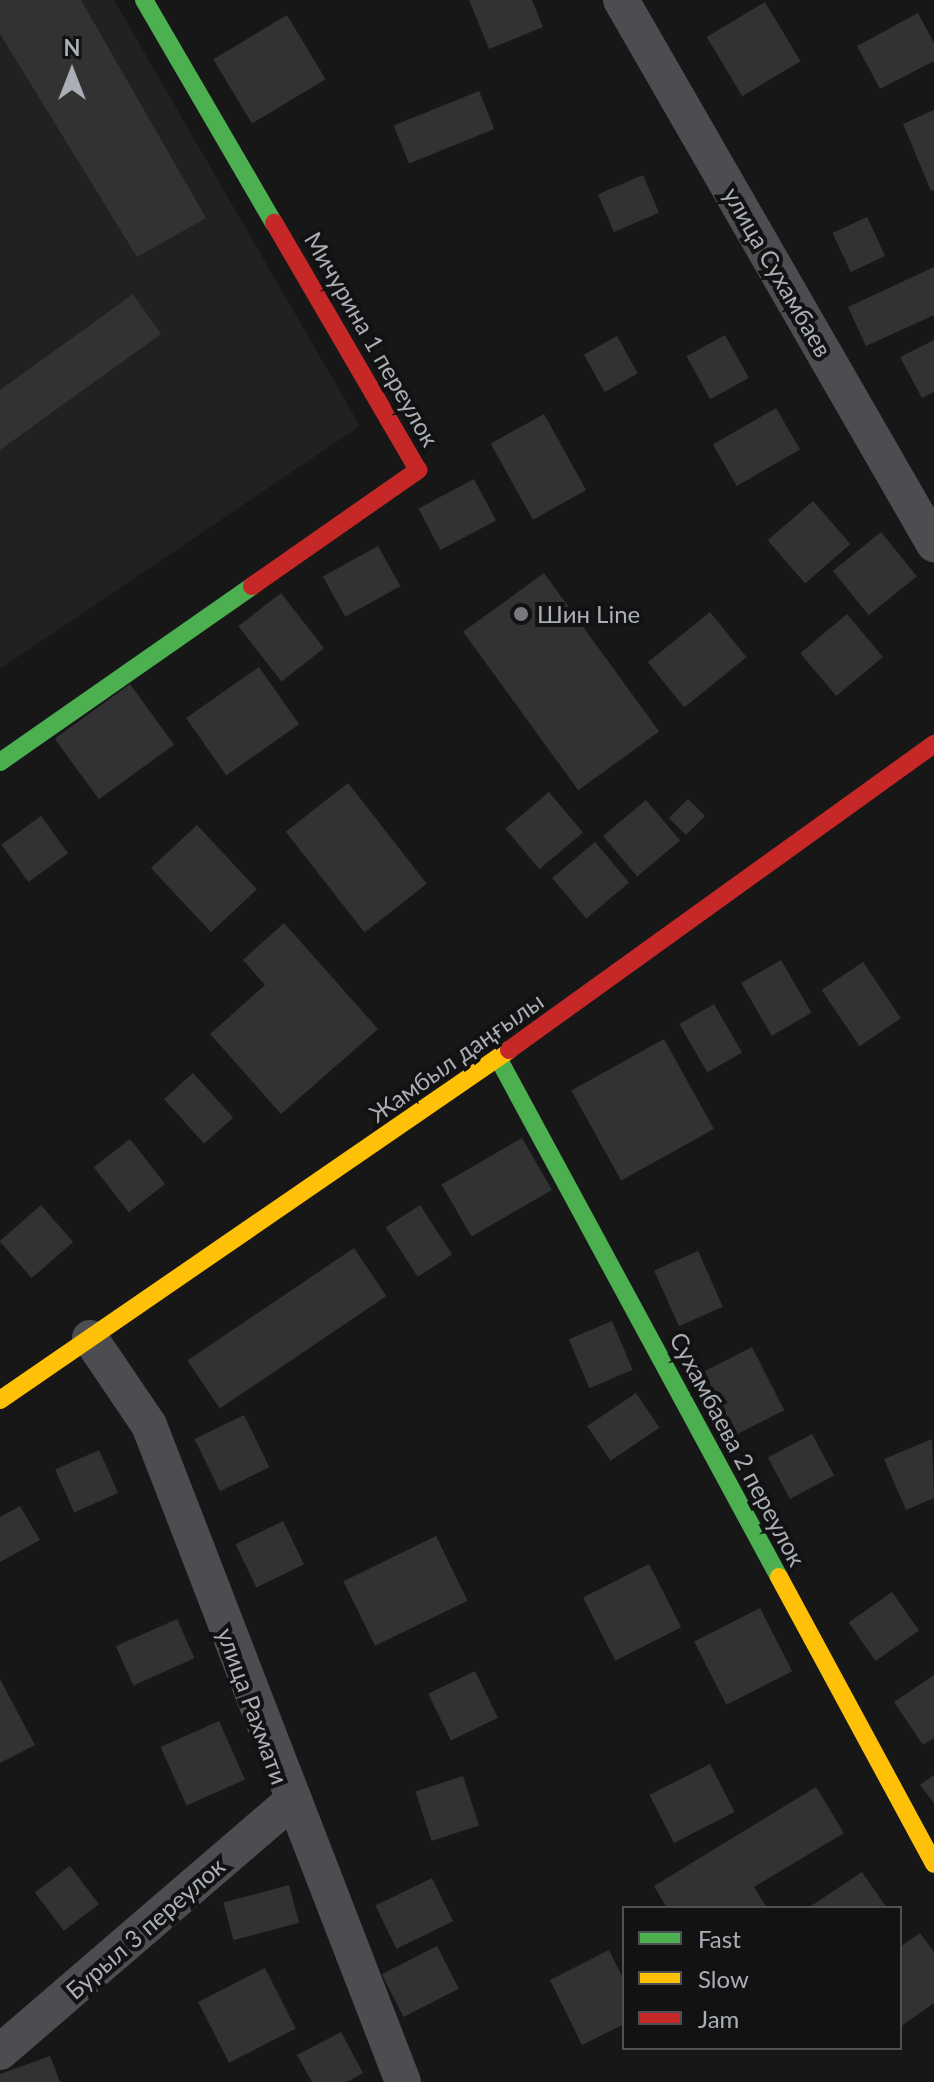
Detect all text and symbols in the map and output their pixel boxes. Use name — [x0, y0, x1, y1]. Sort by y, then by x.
north arrow — [32, 32, 112, 112]
text: N — [64, 34, 80, 61]
street label: улица Сухамбаев — [718, 182, 838, 362]
street label: Мичурина 1 переулок — [299, 227, 445, 451]
place label: Шин Line — [537, 600, 640, 628]
marker: Шин Line — [512, 605, 530, 623]
street label: Жамбыл даңғылы — [363, 986, 549, 1128]
street label: Сухамбаева 2 переулок — [664, 1327, 812, 1571]
street label: улица Рахмати — [211, 1624, 295, 1788]
street label: Бурыл 3 переулок — [60, 1851, 230, 2005]
legend — [622, 1906, 902, 2050]
text: Fast — [698, 1924, 741, 1953]
text: Slow — [698, 1964, 749, 1993]
text: Jam — [698, 2004, 739, 2033]

